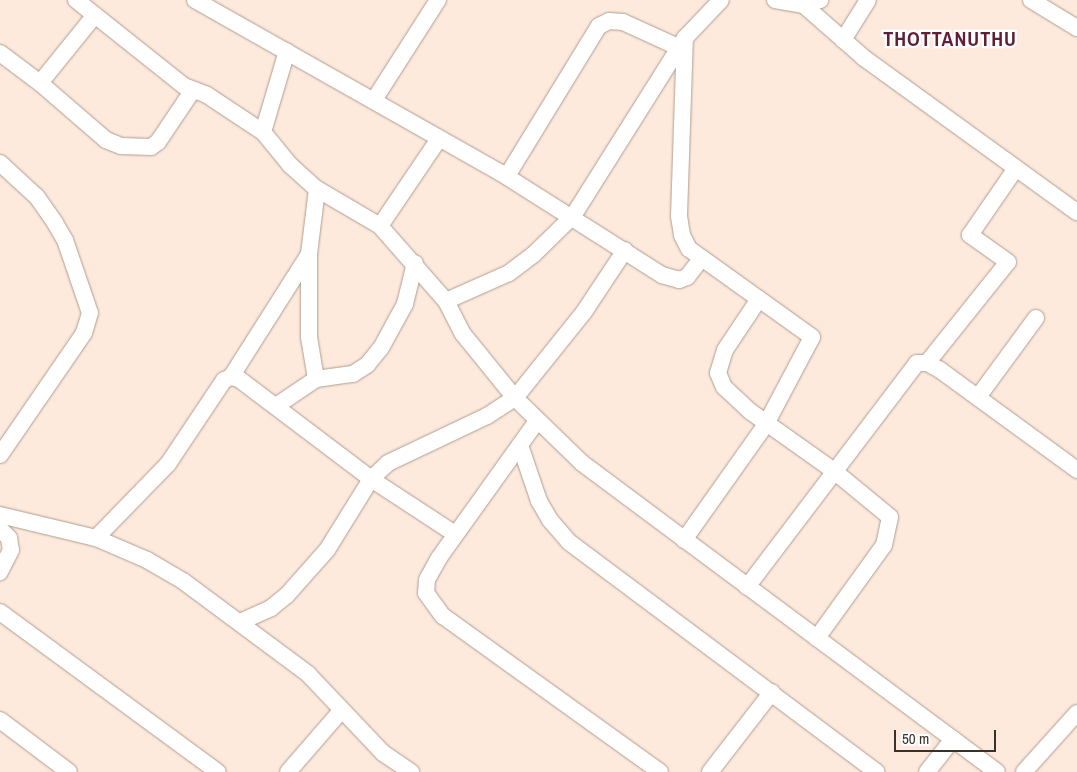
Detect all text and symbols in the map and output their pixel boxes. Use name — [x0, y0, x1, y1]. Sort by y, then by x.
district label: THOTTANUTHU — [882, 26, 1018, 50]
scale bar — [897, 720, 1000, 752]
text: 50 m — [902, 728, 929, 749]

